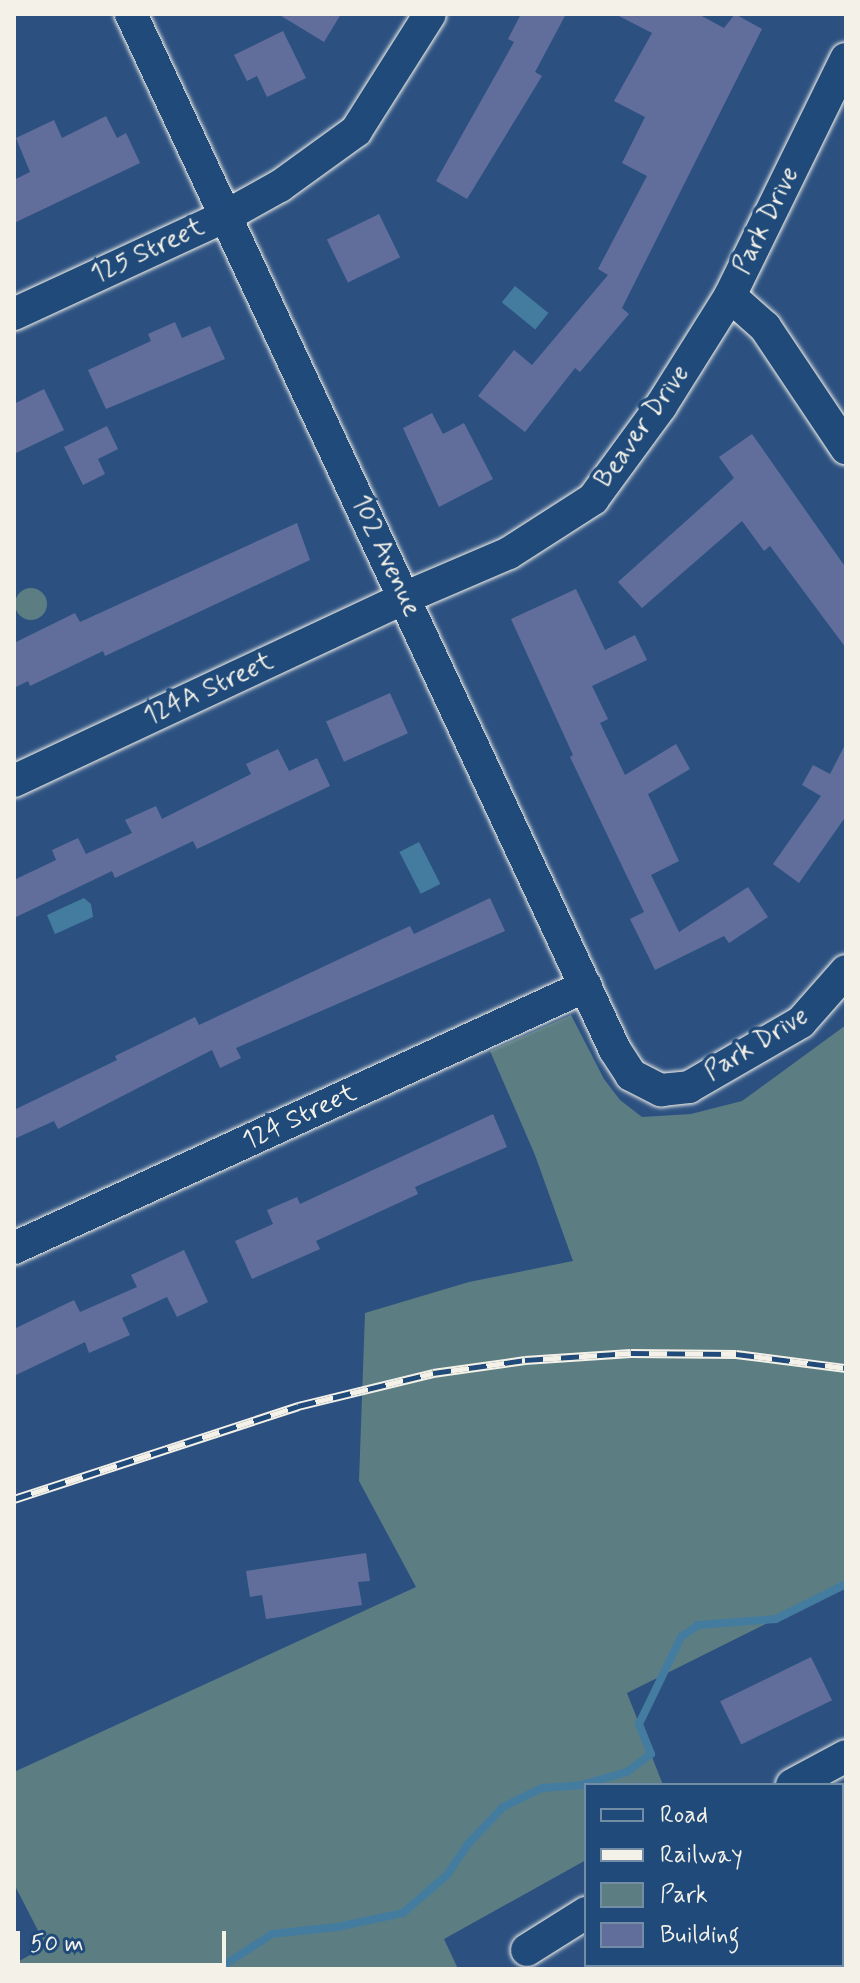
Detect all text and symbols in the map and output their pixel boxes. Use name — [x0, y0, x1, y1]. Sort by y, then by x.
street label: Park Drive — [728, 162, 806, 280]
street label: 125 Street — [86, 212, 210, 292]
street label: Beaver Drive — [589, 359, 697, 495]
street label: 102 Avenue — [343, 490, 427, 622]
street label: 124A Street — [139, 646, 279, 734]
street label: Park Drive — [700, 1001, 814, 1089]
street label: 124 Street — [238, 1078, 362, 1158]
legend — [584, 1783, 844, 1967]
text: Road — [660, 1800, 708, 1831]
text: Railway — [660, 1840, 743, 1871]
text: Park — [660, 1880, 708, 1911]
scale bar — [20, 1915, 230, 1965]
text: Building — [660, 1920, 740, 1951]
text: 50 m — [30, 1929, 84, 1960]

